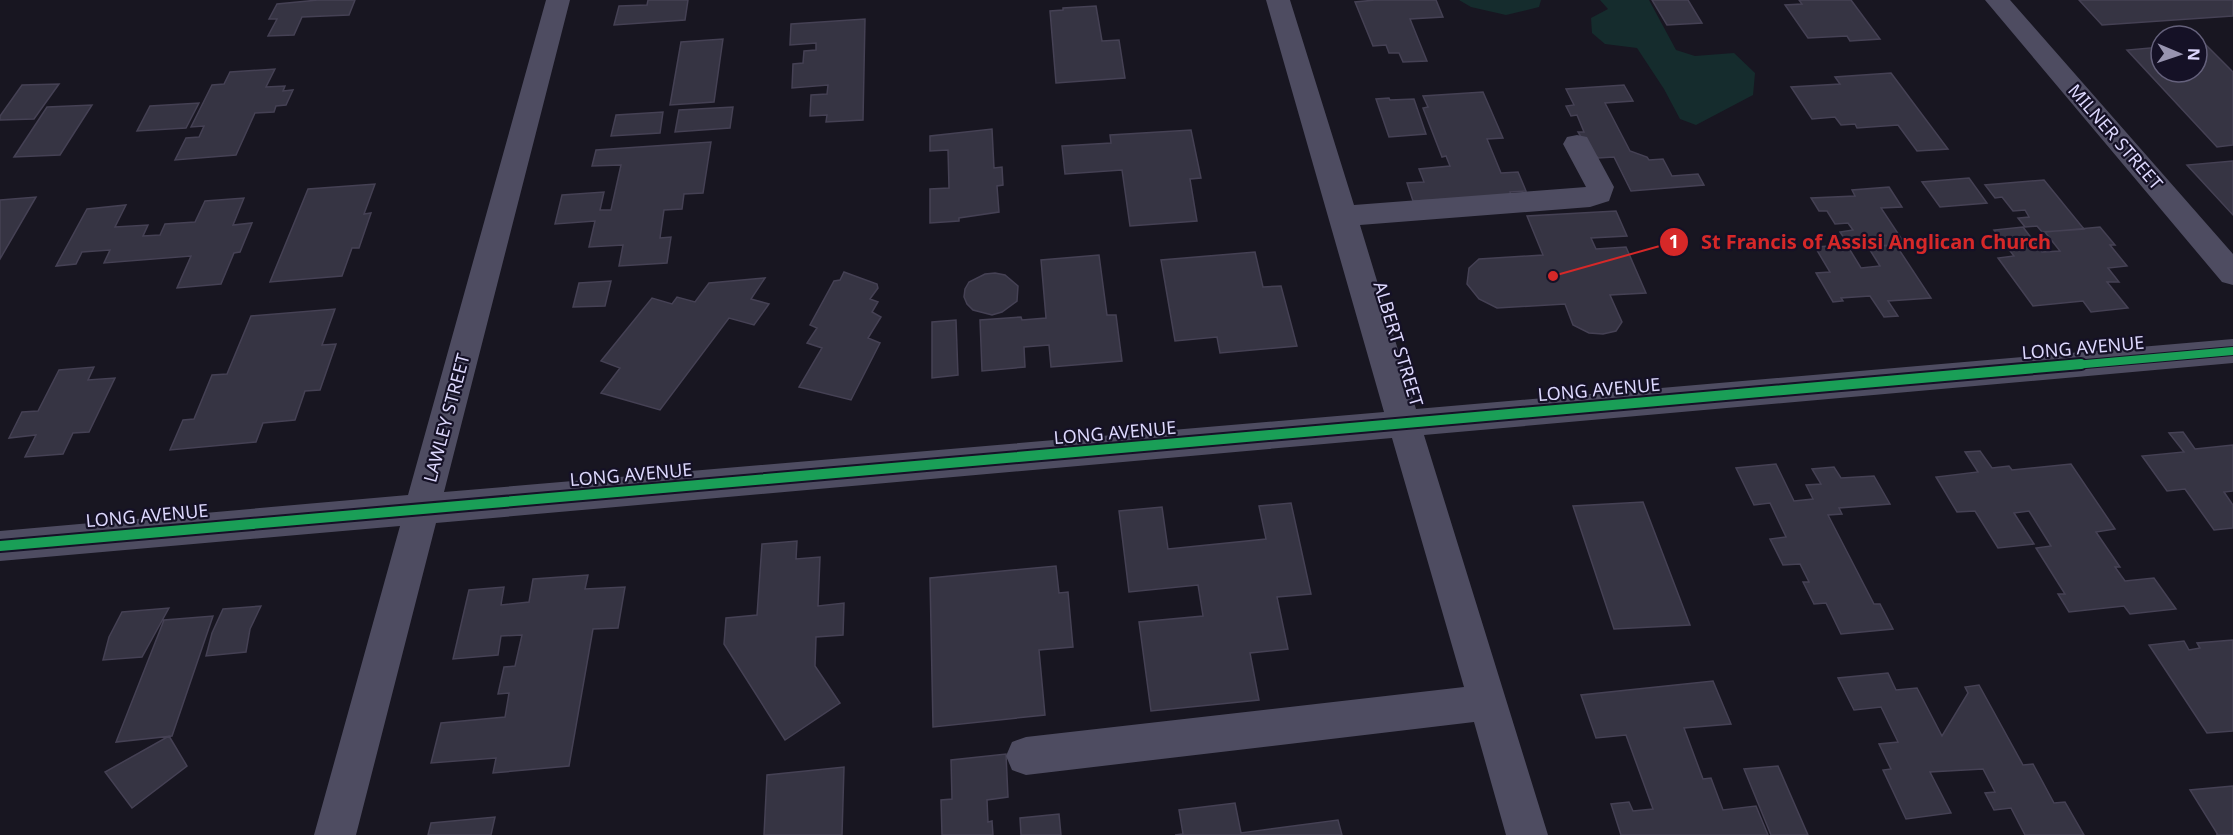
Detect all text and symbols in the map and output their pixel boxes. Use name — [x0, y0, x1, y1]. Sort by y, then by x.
north arrow — [2149, 24, 2209, 84]
text: N — [2183, 48, 2205, 61]
street label: MILNER STREET — [2063, 78, 2168, 194]
callout: St Francis of Assisi Anglican Church — [1659, 223, 2063, 261]
text: St Francis of Assisi Anglican Church — [1701, 228, 2051, 255]
text: 1 — [1669, 229, 1679, 253]
street label: ALBERT STREET — [1369, 278, 1429, 409]
street label: LONG AVENUE — [2021, 330, 2145, 364]
street label: LAWLEY STREET — [417, 351, 475, 485]
street label: LONG AVENUE — [1537, 372, 1661, 406]
street label: LONG AVENUE — [1053, 415, 1177, 449]
street label: LONG AVENUE — [569, 457, 693, 491]
street label: LONG AVENUE — [85, 498, 209, 532]

